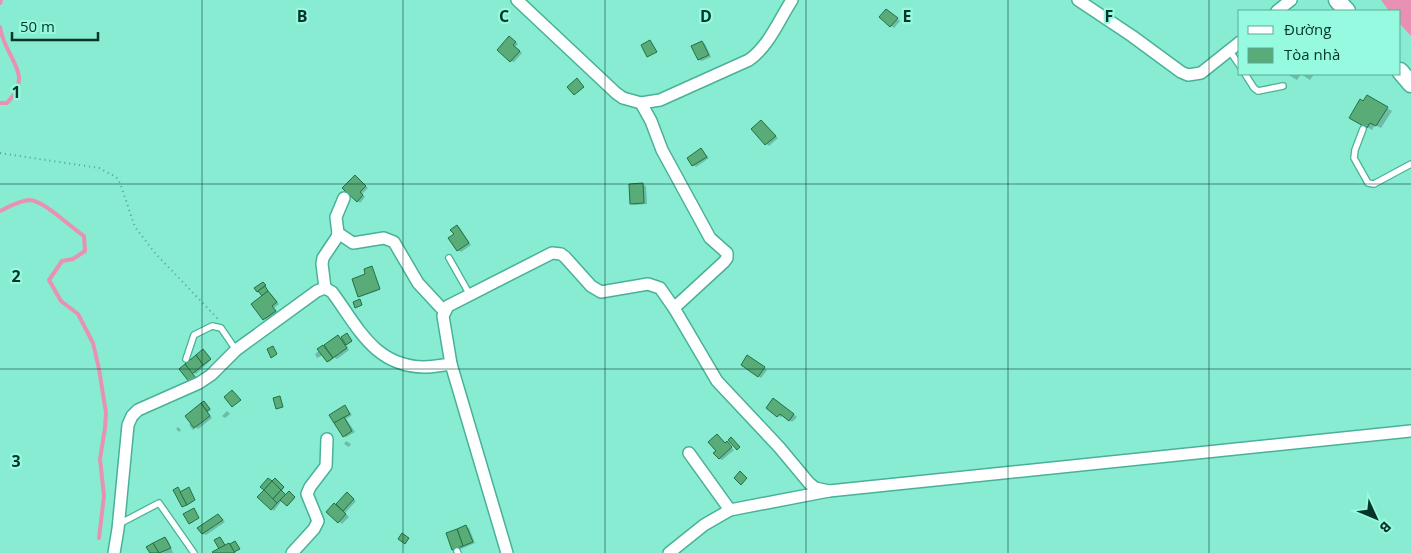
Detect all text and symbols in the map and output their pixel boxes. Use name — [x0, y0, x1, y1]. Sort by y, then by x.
text: B — [297, 5, 307, 27]
text: C — [499, 5, 509, 27]
text: D — [700, 5, 712, 27]
text: E — [903, 5, 912, 27]
text: F — [1105, 5, 1113, 27]
scale bar — [12, 10, 99, 42]
legend — [1238, 10, 1401, 75]
text: 50 m — [20, 16, 55, 36]
text: Đường — [1284, 19, 1331, 39]
text: Tòa nhà — [1284, 44, 1340, 64]
text: 1 — [11, 81, 21, 103]
text: 2 — [11, 265, 21, 287]
text: 3 — [11, 450, 21, 472]
north arrow — [1351, 493, 1401, 543]
text: B — [1376, 517, 1396, 537]

